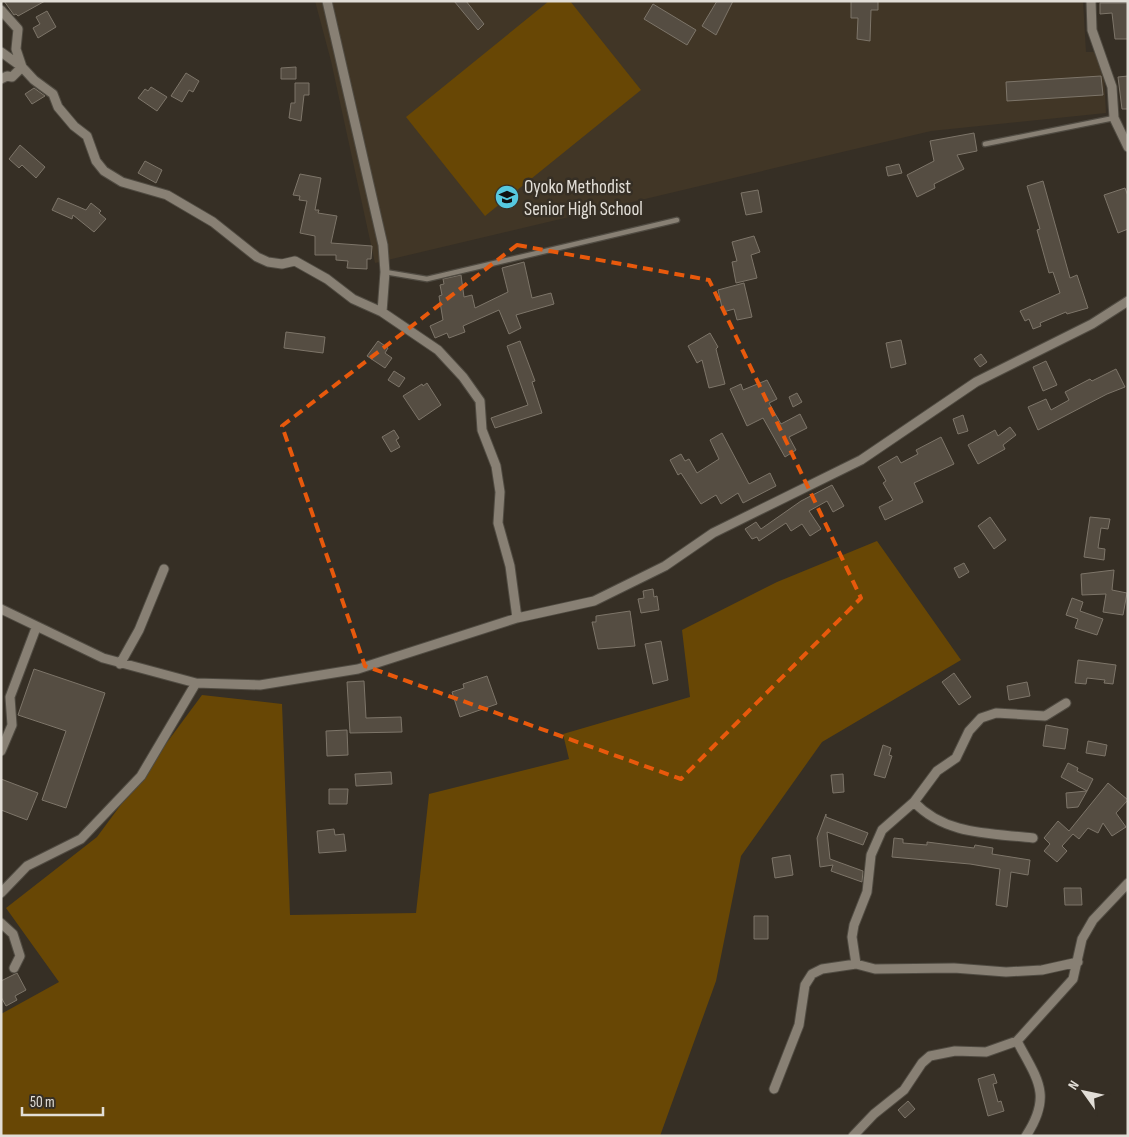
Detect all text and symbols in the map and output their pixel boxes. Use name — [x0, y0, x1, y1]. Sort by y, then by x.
place label: Oyoko Methodist Senior High School — [524, 176, 643, 221]
school or university icon: Oyoko Methodist Senior High School — [494, 184, 520, 210]
north arrow — [1059, 1067, 1109, 1117]
text: N — [1064, 1077, 1083, 1093]
scale bar — [22, 1084, 104, 1116]
text: 50 m — [30, 1093, 55, 1112]

